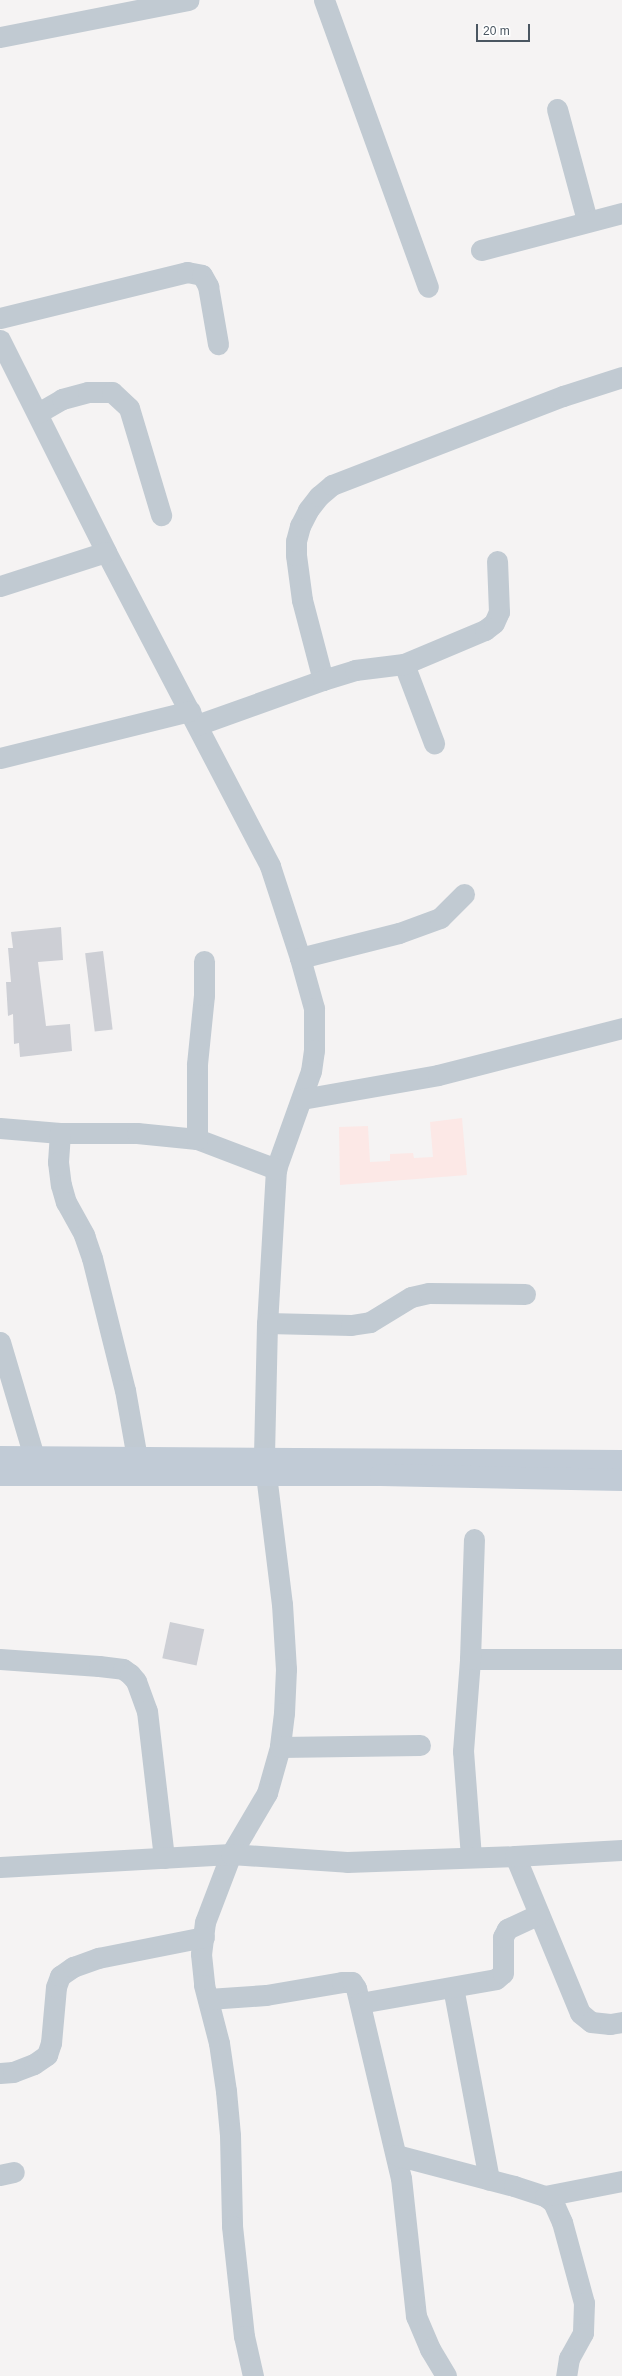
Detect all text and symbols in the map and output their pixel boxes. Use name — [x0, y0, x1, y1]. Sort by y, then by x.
scale bar — [478, 16, 532, 42]
text: 20 m — [483, 24, 510, 38]

